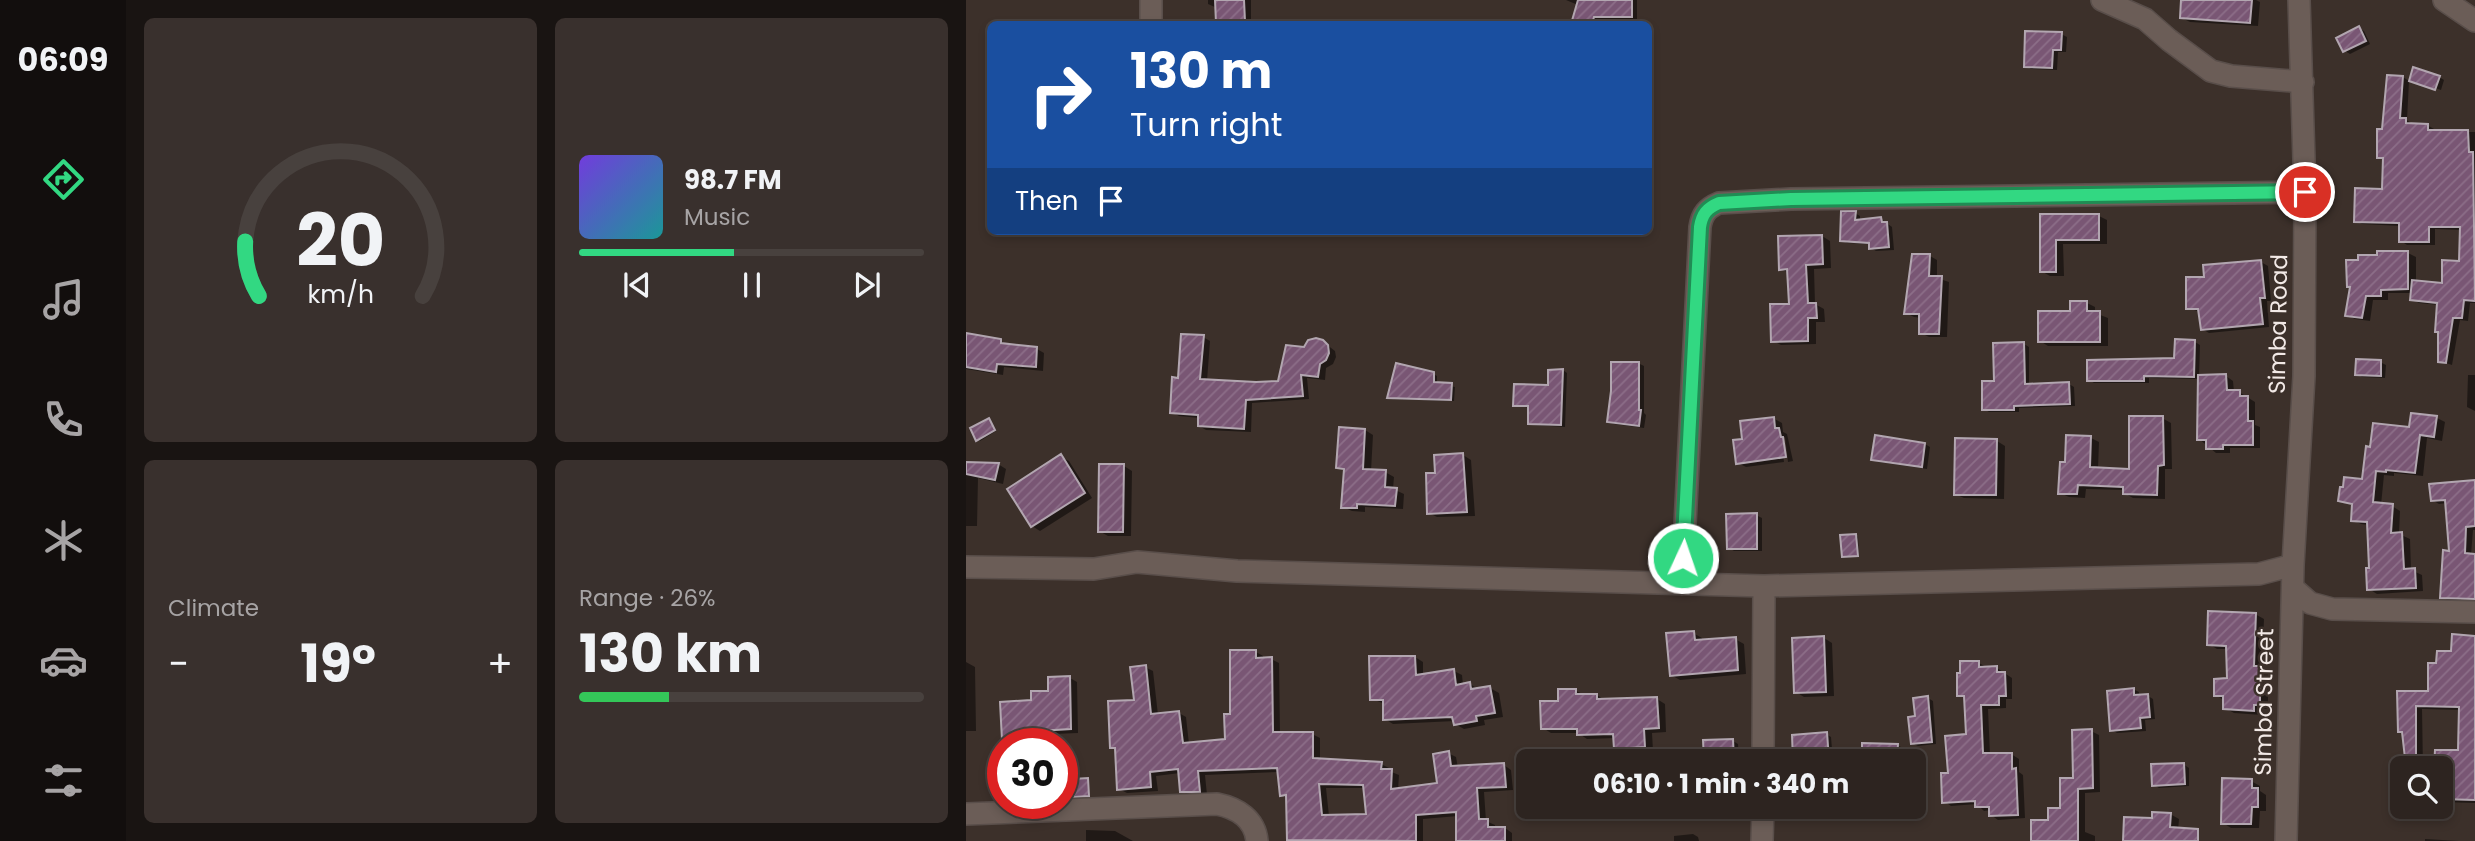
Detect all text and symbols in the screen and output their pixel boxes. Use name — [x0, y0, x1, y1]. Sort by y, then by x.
text: 06:09 — [18, 37, 108, 82]
text: 130 m — [1130, 37, 1272, 105]
icon: right — [1015, 49, 1106, 140]
text: Turn right — [1130, 102, 1282, 147]
icon: directions — [39, 155, 88, 204]
text: 98.7 FM — [684, 162, 782, 198]
pin — [2275, 162, 2335, 222]
icon: arrive — [2286, 173, 2324, 211]
icon: arrive — [1092, 182, 1130, 220]
text: Then — [1015, 183, 1078, 219]
text: 20 — [296, 190, 385, 291]
text: Music — [684, 201, 750, 233]
street label: Simba Road — [2261, 254, 2295, 394]
icon: previous — [618, 266, 656, 304]
icon: pause — [733, 266, 771, 304]
icon: next — [848, 266, 886, 304]
icon: music — [39, 275, 88, 324]
text: km/h — [307, 277, 374, 312]
icon: phone — [39, 395, 88, 444]
icon: climate — [39, 516, 88, 565]
position arrow — [1646, 521, 1720, 595]
text: Range · 26% — [579, 582, 716, 614]
text: Climate — [168, 592, 259, 624]
text: 130 km — [579, 617, 762, 690]
text: 19° — [300, 627, 376, 700]
street label: Simba Street — [2247, 628, 2281, 776]
icon: car — [39, 636, 88, 685]
text: − — [168, 637, 189, 690]
text: + — [487, 637, 513, 690]
speed limit sign: 30 — [987, 728, 1078, 819]
icon: filters — [39, 756, 88, 805]
map controls — [2390, 756, 2453, 819]
button: search — [2390, 756, 2453, 819]
text: 06:10 · 1 min · 340 m — [1593, 766, 1849, 802]

